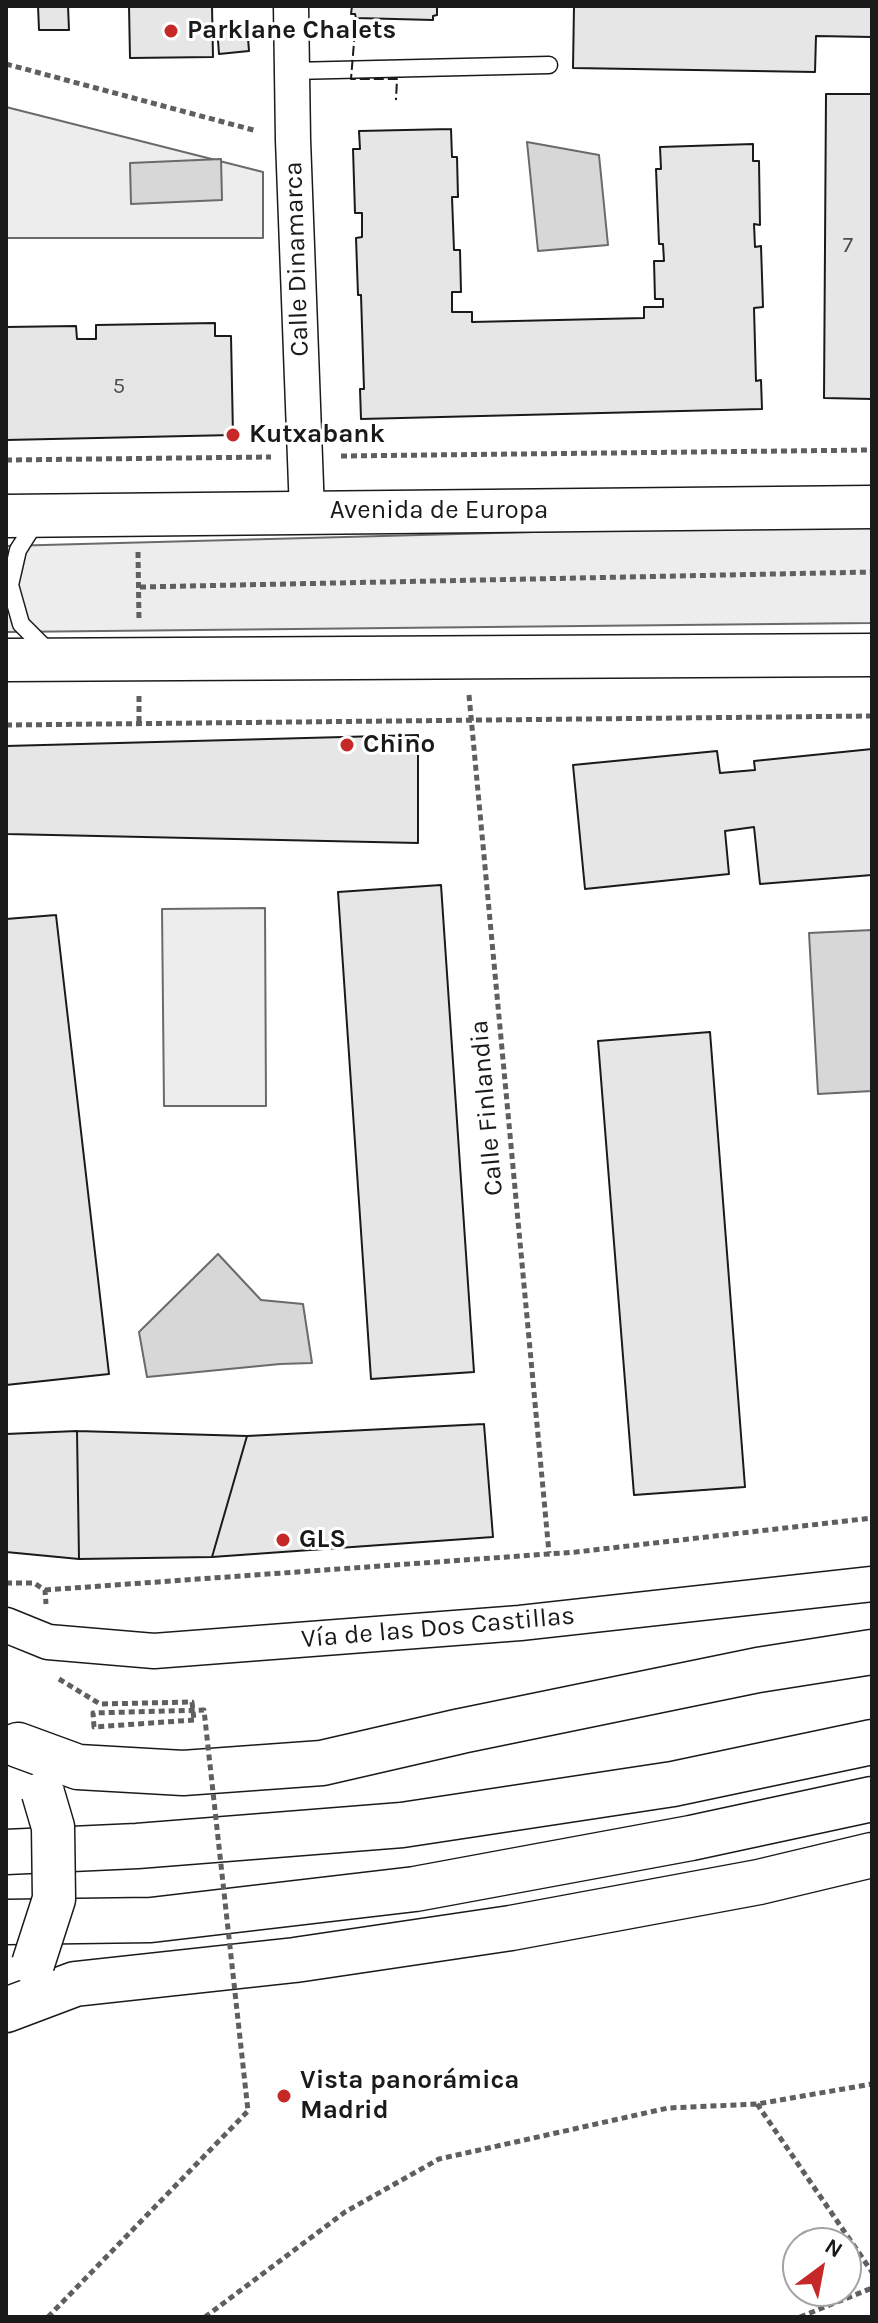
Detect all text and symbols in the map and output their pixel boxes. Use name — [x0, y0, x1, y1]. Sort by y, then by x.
place label: Parklane Chalets — [187, 15, 396, 47]
marker: Parklane Chalets — [162, 22, 180, 40]
street label: Calle Dinamarca — [278, 161, 316, 357]
house number: 7 — [843, 233, 853, 259]
house number: 5 — [113, 374, 125, 400]
place label: Kutxabank — [249, 419, 385, 451]
marker: Kutxabank — [224, 426, 242, 444]
street label: Avenida de Europa — [330, 495, 548, 527]
place label: Chino — [363, 729, 435, 761]
marker: Chino — [338, 736, 356, 754]
street label: Calle Finlandia — [464, 1019, 510, 1197]
place label: GLS — [299, 1524, 346, 1556]
marker: GLS — [274, 1531, 292, 1549]
street label: Vía de las Dos Castillas — [300, 1601, 576, 1655]
place label: Vista panorámica Madrid — [300, 2065, 520, 2126]
marker: Vista panorámica Madrid — [275, 2087, 293, 2105]
north arrow — [782, 2227, 862, 2307]
text: N — [820, 2233, 847, 2264]

